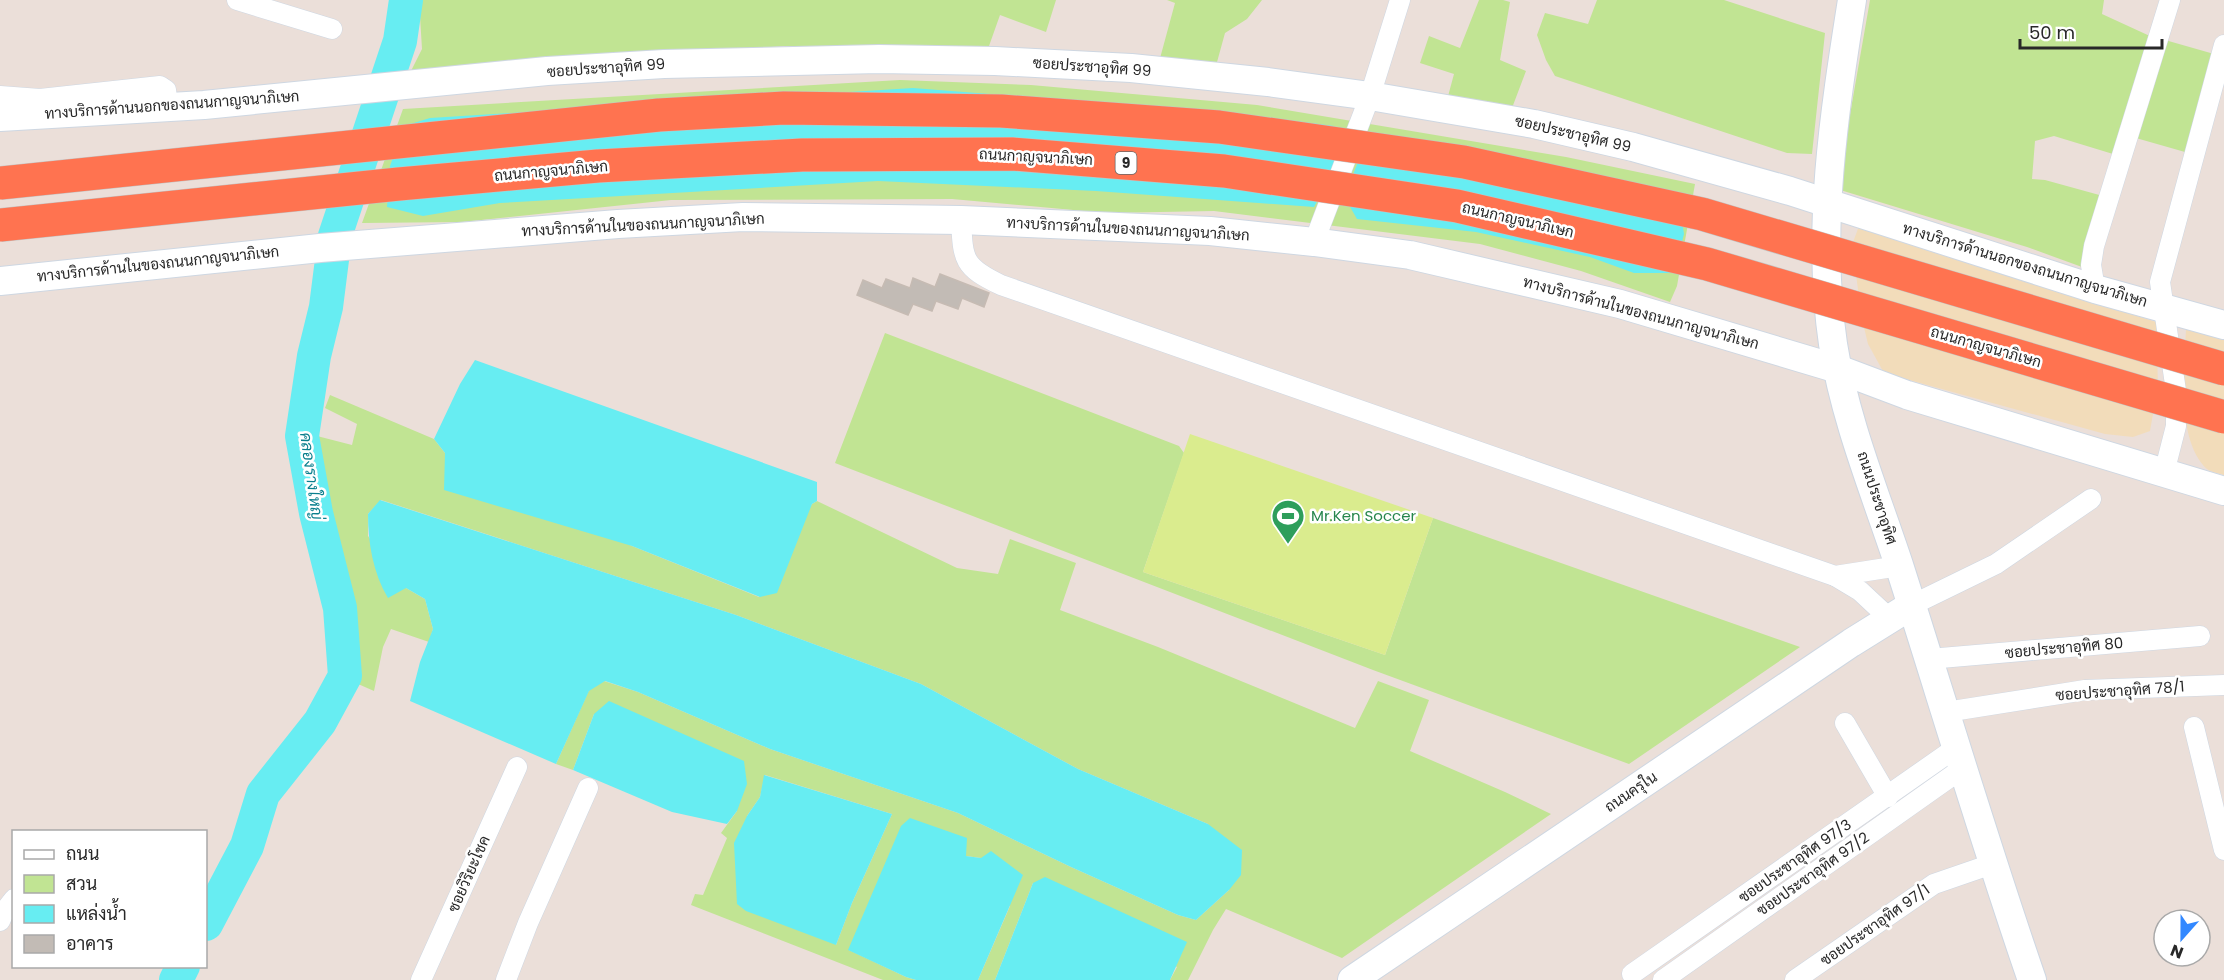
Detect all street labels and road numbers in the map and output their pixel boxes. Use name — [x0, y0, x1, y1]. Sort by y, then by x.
street label: ซอยประชาอุทิศ 99 — [1032, 52, 1152, 82]
street label: ซอยประชาอุทิศ 99 — [546, 53, 666, 83]
street label: ทางบริการด้านนอกของถนนกาญจนาภิเษก — [44, 85, 300, 124]
street label: ซอยประชาอุทิศ 99 — [1513, 110, 1633, 158]
street label: ถนนกาญจนาภิเษก — [979, 143, 1094, 170]
road number: 9 — [1116, 152, 1136, 174]
street label: ถนนกาญจนาภิเษก — [493, 155, 609, 186]
street label: ถนนกาญจนาภิเษก — [1460, 196, 1576, 243]
street label: ทางบริการด้านในของถนนกาญจนาภิเษก — [521, 208, 765, 241]
street label: ทางบริการด้านในของถนนกาญจนาภิเษก — [1006, 212, 1250, 245]
street label: ทางบริการด้านนอกของถนนกาญจนาภิเษก — [1900, 217, 2150, 312]
street label: ทางบริการด้านในของถนนกาญจนาภิเษก — [36, 240, 280, 287]
street label: ทางบริการด้านในของถนนกาญจนาภิเษก — [1521, 271, 1761, 354]
street label: ถนนกาญจนาภิเษก — [1928, 321, 2044, 372]
street label: ถนนประชาอุทิศ — [1852, 448, 1902, 548]
street label: ซอยประชาอุทิศ 80 — [2004, 632, 2124, 664]
street label: ซอยประชาอุทิศ 78/1 — [2055, 676, 2185, 706]
street label: ถนนครุใน — [1600, 766, 1662, 818]
street label: ซอยประชาอุทิศ 97/3 — [1734, 814, 1856, 908]
street label: ซอยประชาอุทิศ 97/2 — [1752, 827, 1874, 921]
street label: ซอยวิริยะโชค — [442, 832, 495, 916]
street label: ซอยประชาอุทิศ 97/1 — [1816, 879, 1934, 971]

